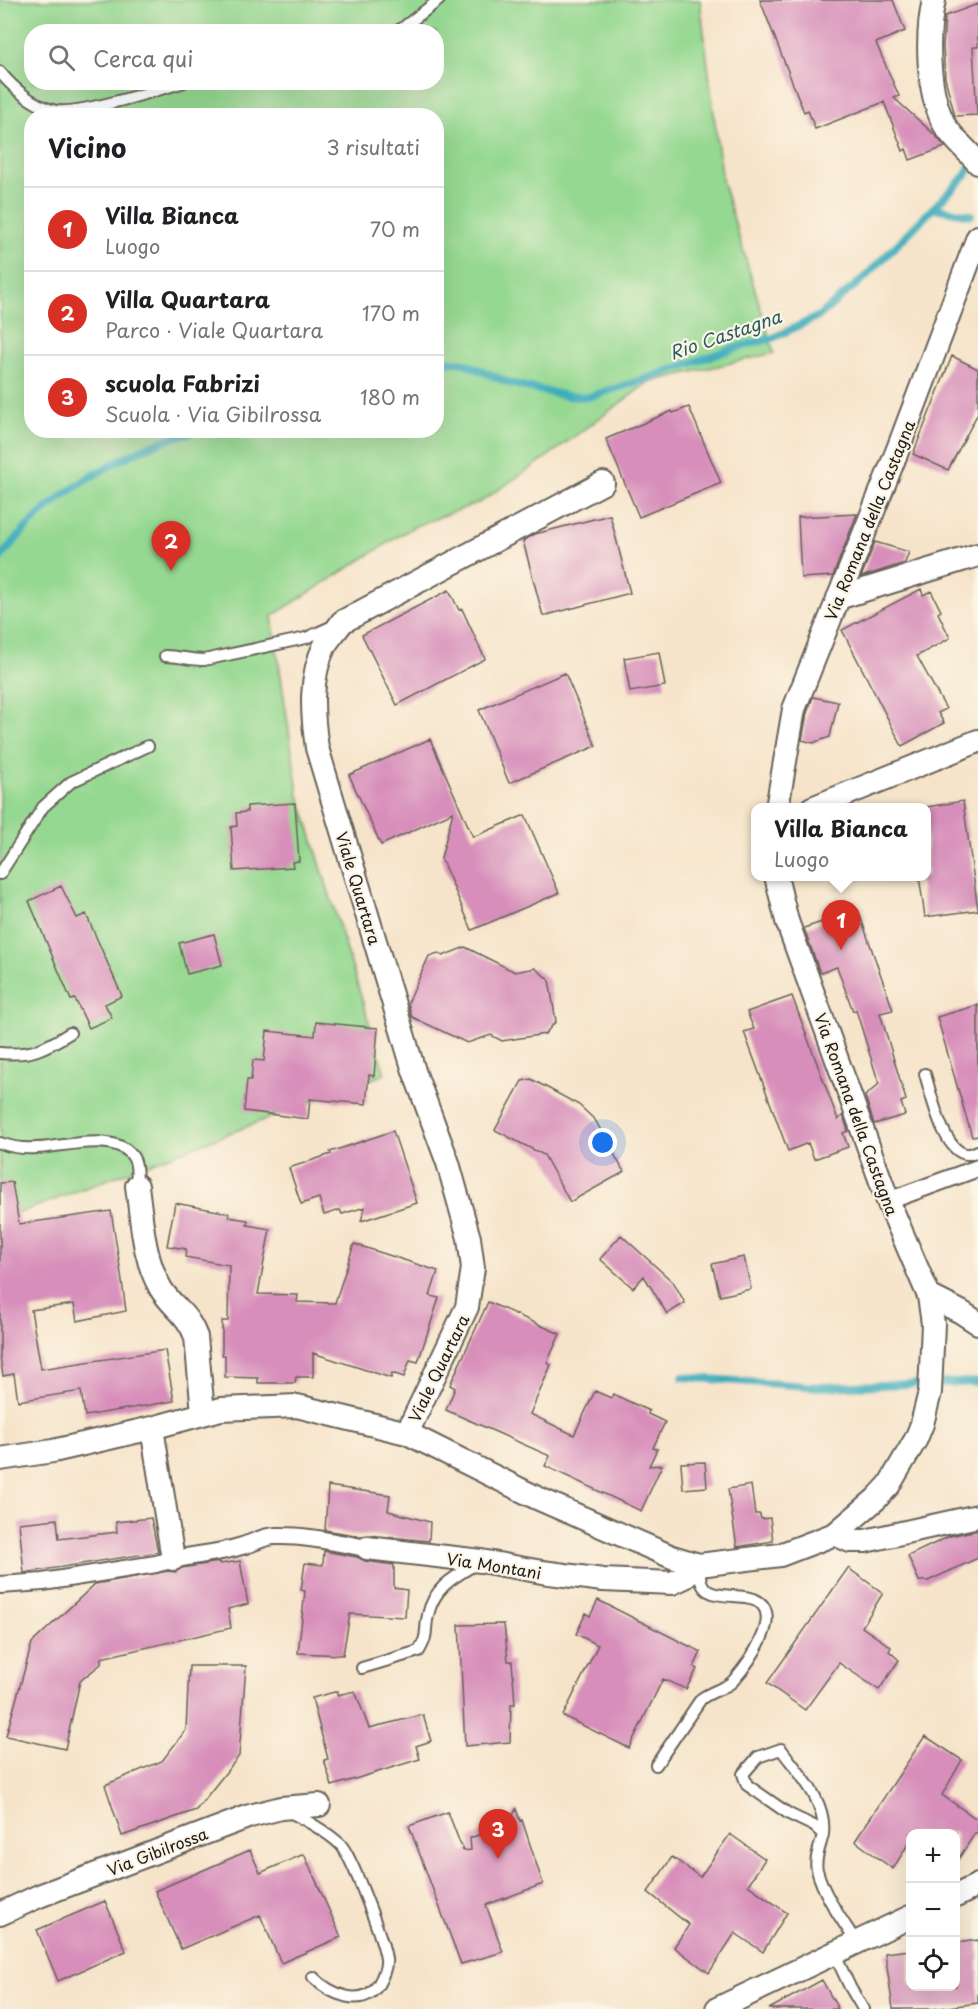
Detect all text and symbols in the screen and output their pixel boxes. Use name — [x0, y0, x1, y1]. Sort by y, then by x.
search box — [24, 24, 444, 90]
icon: search — [45, 41, 78, 74]
text: Cerca qui — [93, 41, 193, 74]
text: Vicino — [48, 128, 126, 167]
text: 3 risultati — [326, 132, 420, 162]
text: Villa Bianca — [105, 198, 239, 231]
text: 1 — [63, 214, 72, 244]
text: 70 m — [370, 214, 420, 244]
text: Luogo — [105, 231, 160, 261]
text: Villa Quartara — [105, 282, 270, 315]
text: 2 — [60, 298, 75, 328]
text: 170 m — [362, 298, 420, 328]
water label: Rio Castagna — [665, 302, 785, 366]
text: Parco · Viale Quartara — [105, 315, 323, 345]
text: scuola Fabrizi — [105, 366, 260, 399]
text: 3 — [61, 382, 74, 412]
text: 180 m — [360, 382, 420, 412]
text: Scuola · Via Gibilrossa — [105, 399, 321, 429]
street label: Via Romana della Castagna — [818, 416, 920, 624]
pin: 2 — [152, 522, 190, 571]
popup — [751, 803, 931, 881]
text: Villa Bianca — [774, 811, 908, 844]
street label: Viale Quartara — [330, 829, 388, 947]
text: Luogo — [774, 844, 829, 874]
pin: 1 — [822, 900, 860, 950]
street label: Via Romana della Castagna — [809, 1009, 905, 1219]
your location — [588, 1128, 617, 1157]
street label: Viale Quartara — [402, 1310, 474, 1426]
street label: Via Montani — [445, 1546, 543, 1584]
pin: 3 — [478, 1810, 518, 1859]
street label: Via Gibilrossa — [103, 1821, 211, 1881]
map controls — [906, 1829, 960, 1991]
button: + — [906, 1829, 960, 1883]
button: − — [906, 1883, 960, 1937]
button: locate — [906, 1937, 960, 1991]

